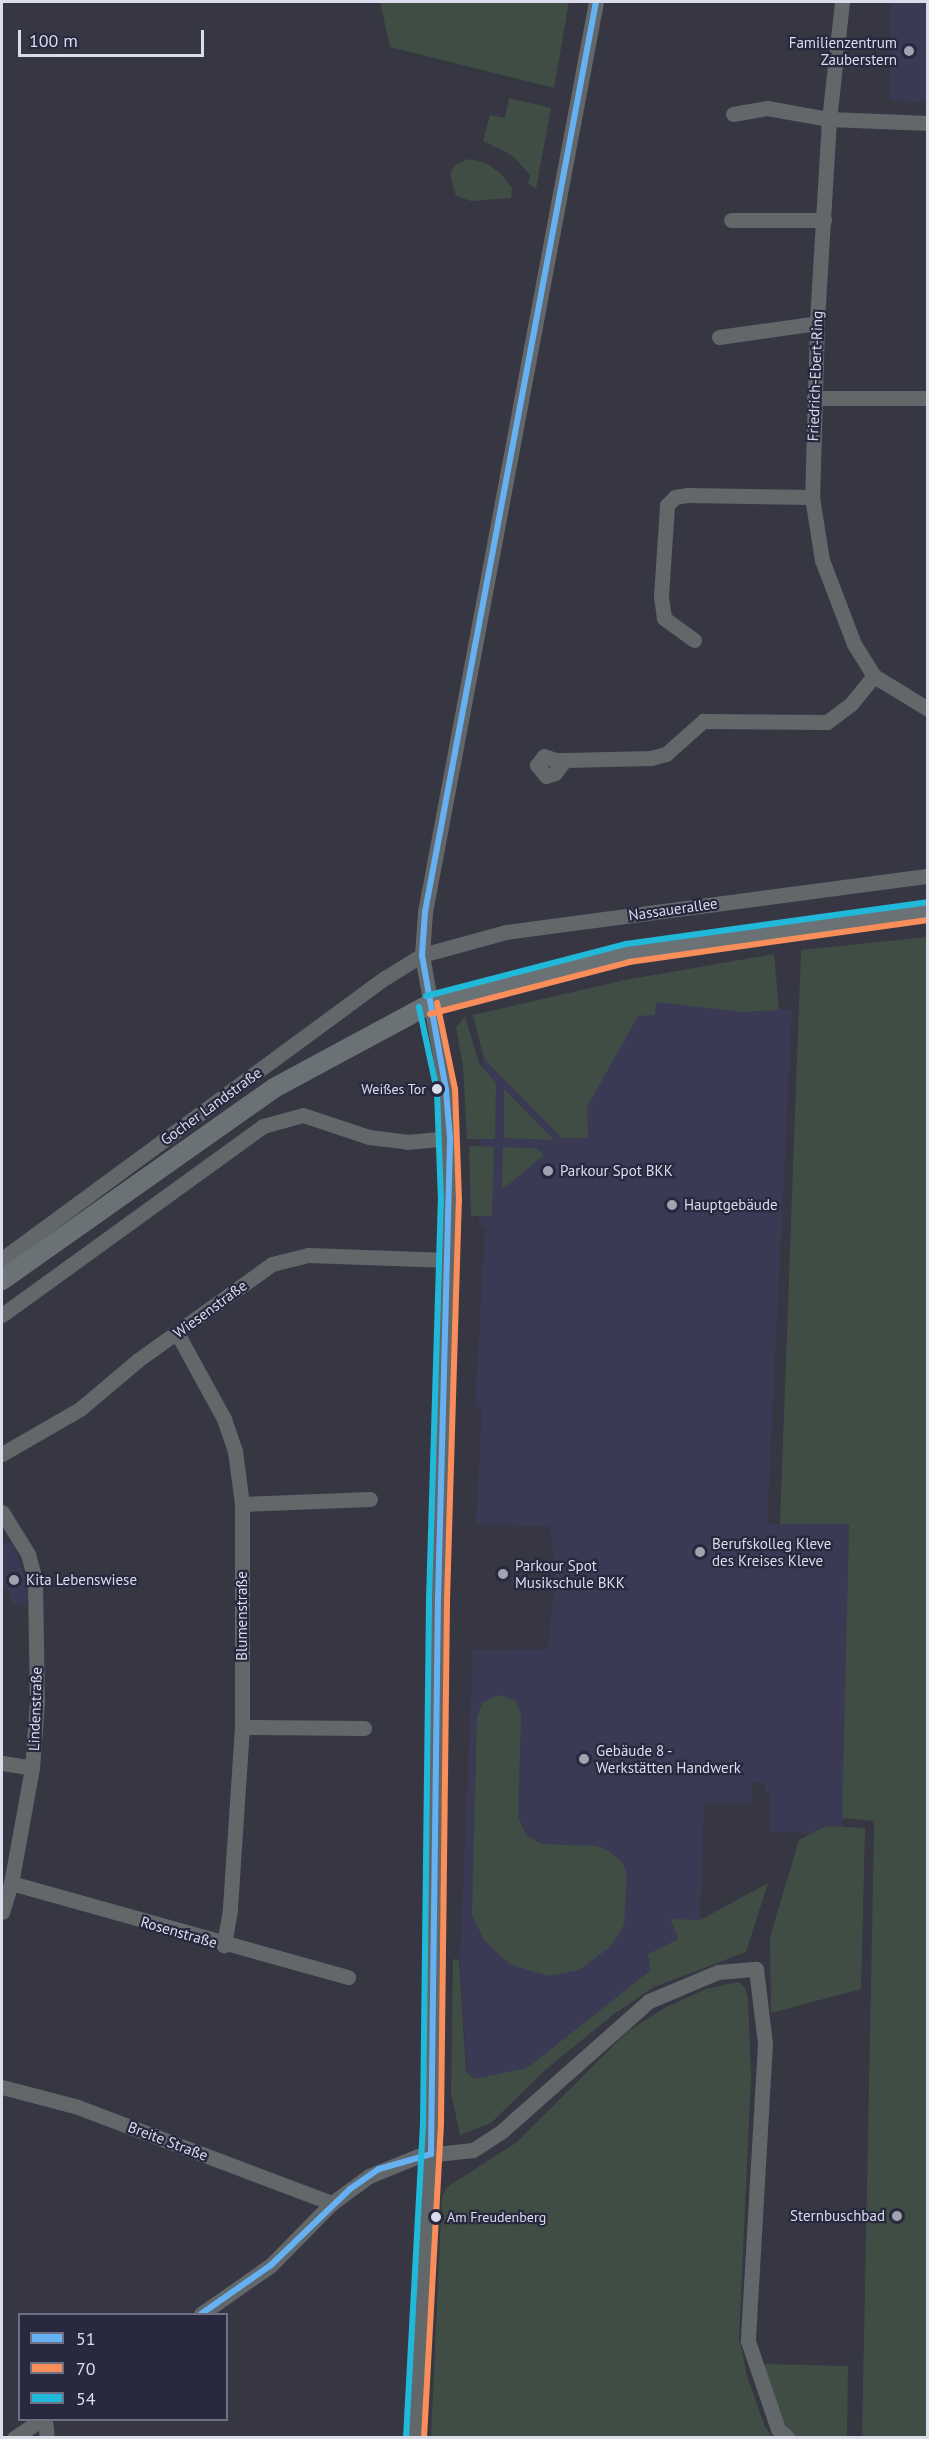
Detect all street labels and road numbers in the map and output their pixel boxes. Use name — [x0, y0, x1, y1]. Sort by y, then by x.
street label: Friedrich-Ebert-Ring — [804, 310, 826, 442]
street label: Nassauerallee — [627, 894, 719, 924]
street label: Gocher Landstraße — [157, 1063, 265, 1149]
street label: Wiesenstraße — [170, 1276, 250, 1342]
street label: Blumenstraße — [233, 1571, 251, 1661]
street label: Lindenstraße — [25, 1667, 45, 1751]
street label: Rosenstraße — [139, 1912, 219, 1952]
street label: Breite Straße — [126, 2118, 210, 2164]

